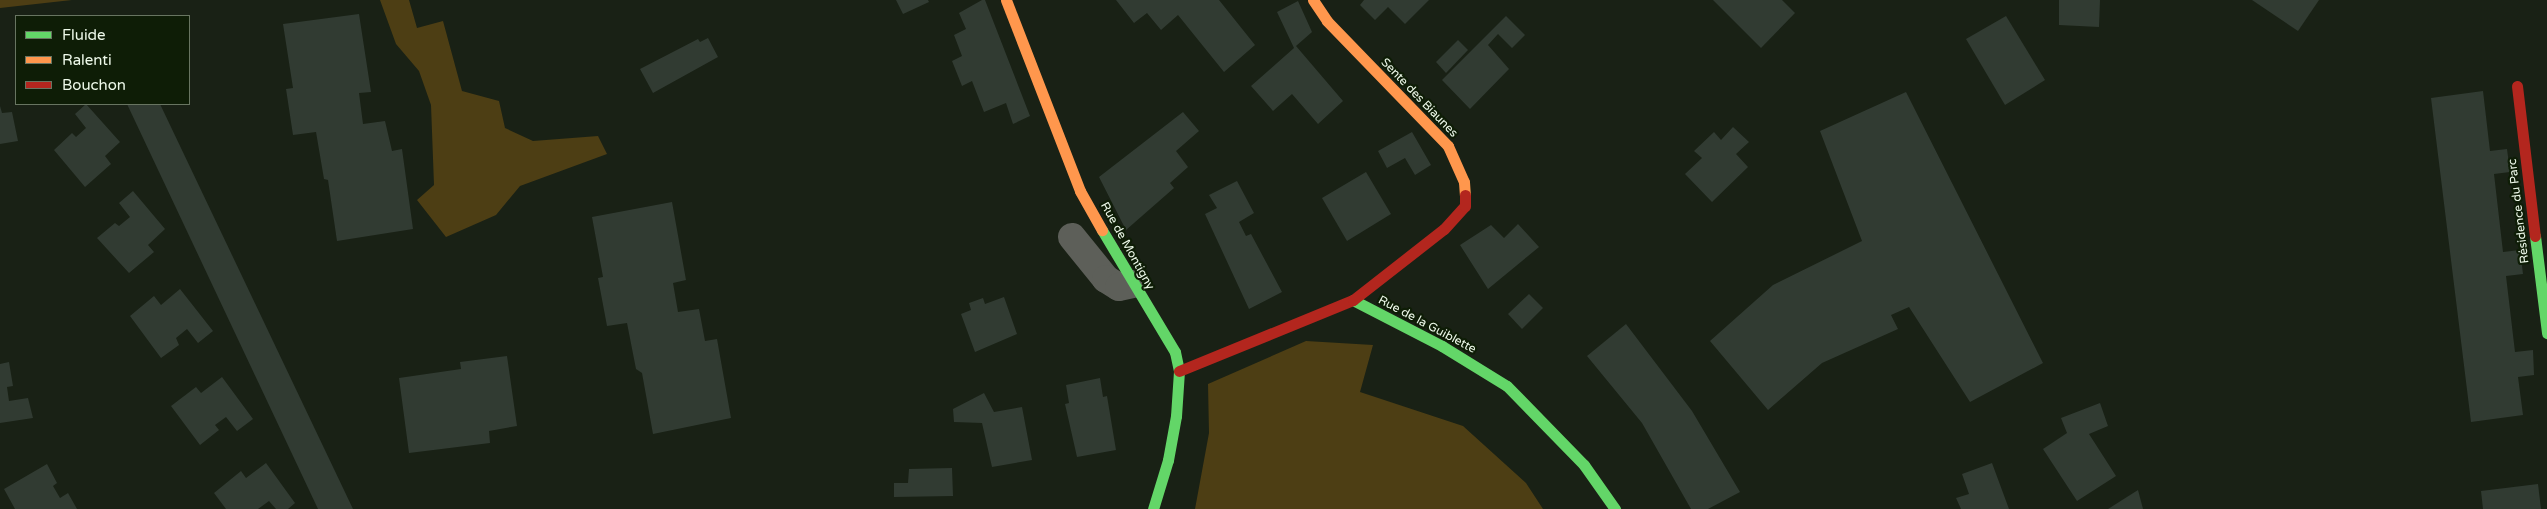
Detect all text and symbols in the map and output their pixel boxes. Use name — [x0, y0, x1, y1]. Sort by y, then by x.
legend — [15, 15, 190, 105]
text: Fluide — [62, 26, 106, 44]
text: Ralenti — [62, 51, 112, 69]
street label: Sente des Biaunes — [1378, 56, 1460, 140]
text: Bouchon — [62, 76, 126, 94]
street label: Résidence du Parc — [2505, 158, 2533, 264]
street label: Rue de Montigny — [1097, 200, 1157, 292]
street label: Rue de la Guiblette — [1376, 293, 1478, 357]

